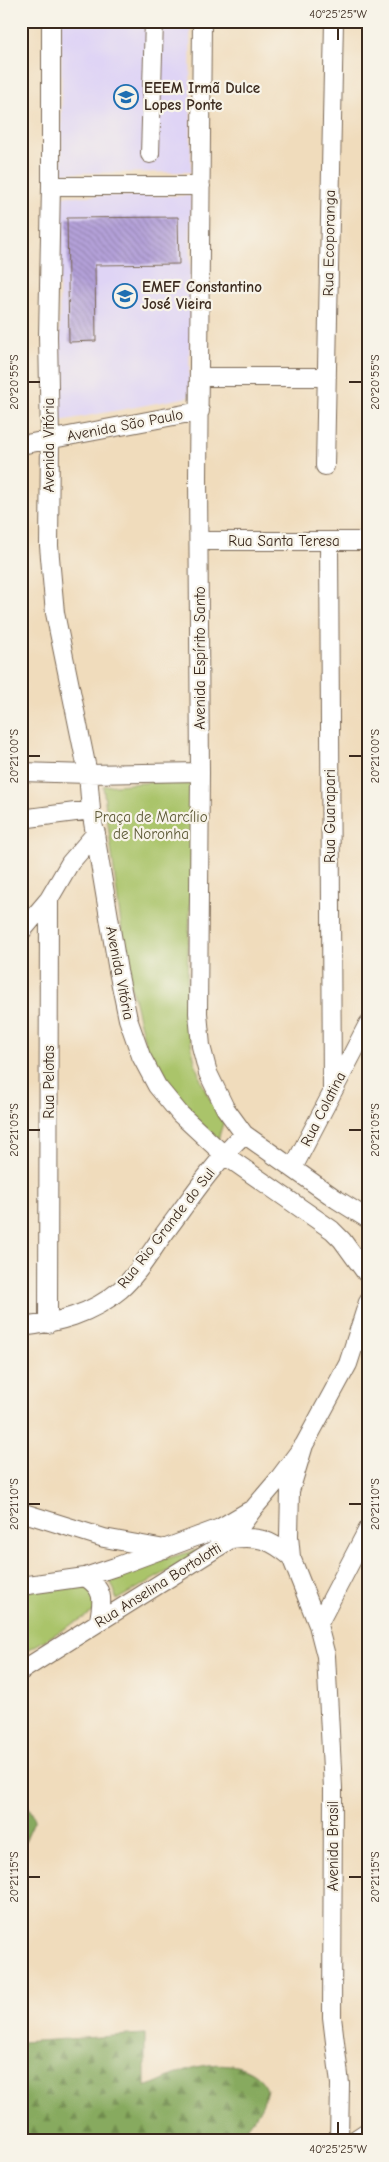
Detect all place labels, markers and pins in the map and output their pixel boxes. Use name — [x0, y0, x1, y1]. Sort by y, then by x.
place label: EEEM Irmã Dulce Lopes Ponte — [144, 79, 260, 114]
school or university icon: EEEM Irmã Dulce Lopes Ponte — [113, 84, 139, 110]
place label: EMEF Constantino José Vieira — [142, 278, 262, 313]
school or university icon: EMEF Constantino José Vieira — [112, 283, 138, 309]

